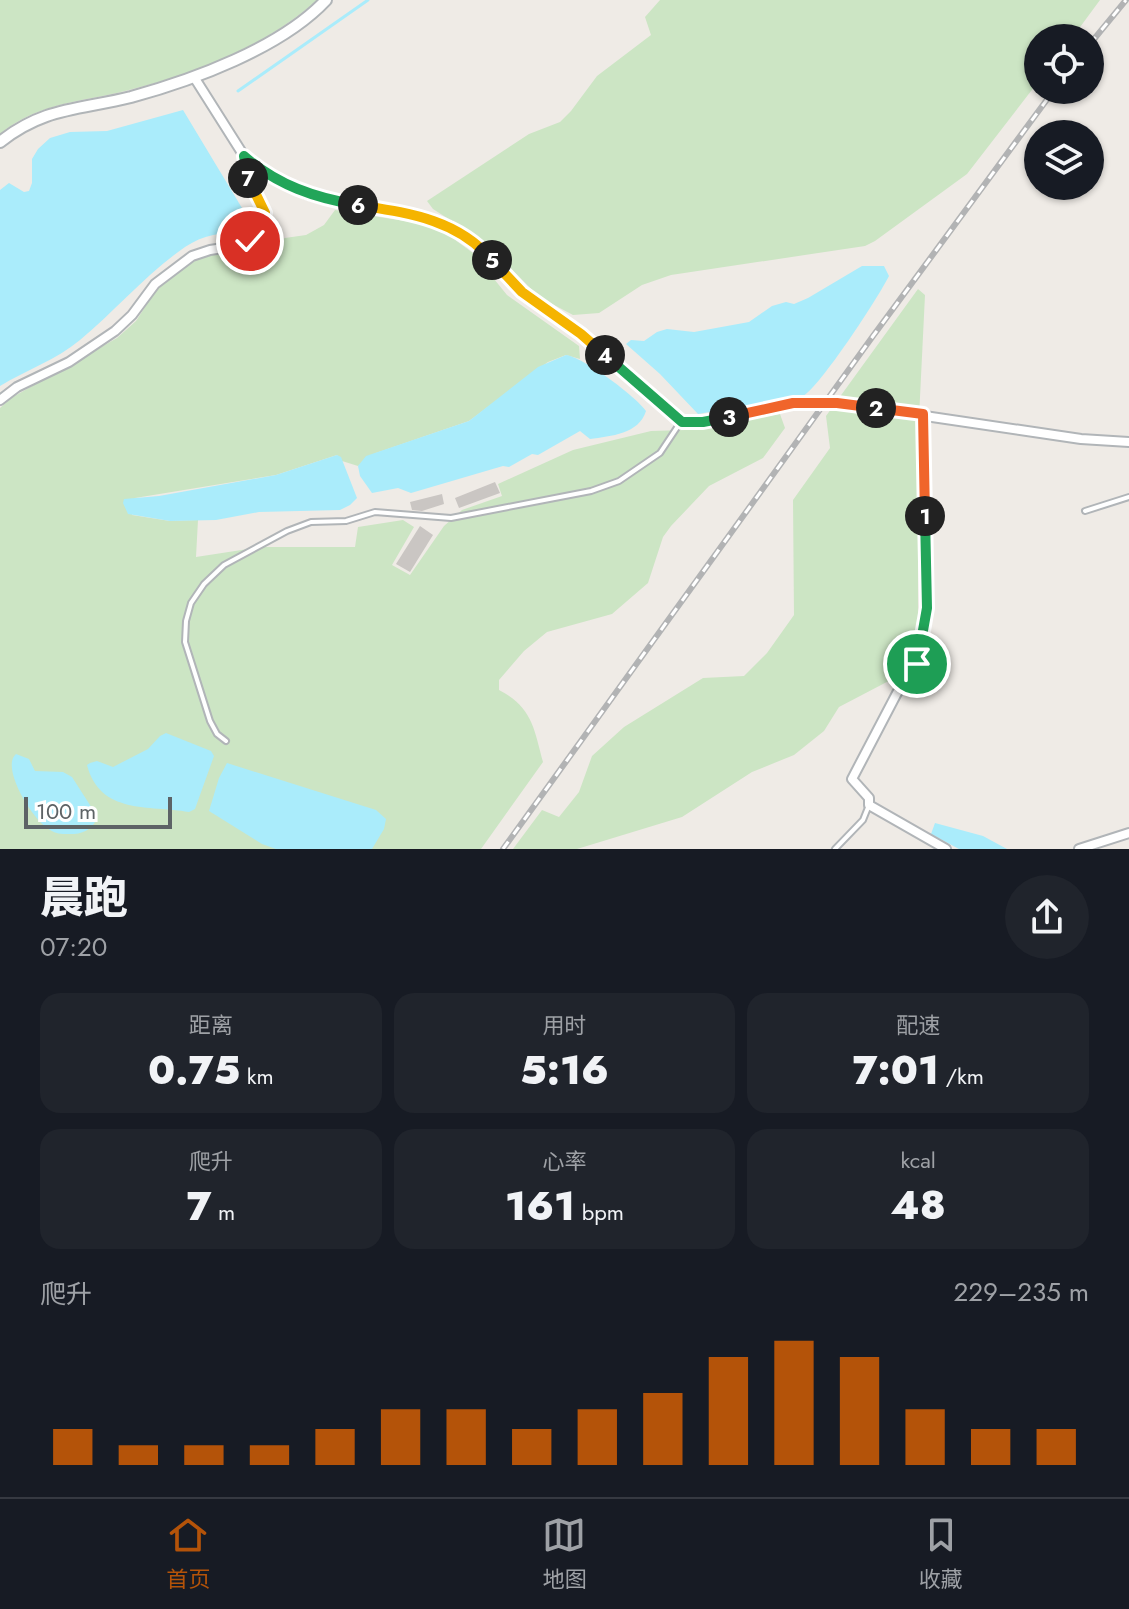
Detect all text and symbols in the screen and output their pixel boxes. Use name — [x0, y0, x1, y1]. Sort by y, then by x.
map controls — [1024, 24, 1104, 200]
button: locate — [1024, 24, 1104, 104]
button: layers — [1024, 120, 1104, 200]
pin: 7 — [228, 158, 268, 198]
text: 7 — [241, 162, 255, 194]
pin: 6 — [338, 185, 378, 225]
text: 6 — [351, 189, 365, 221]
pin — [216, 207, 284, 275]
icon: check — [228, 219, 272, 263]
pin: 5 — [472, 240, 512, 280]
text: 5 — [485, 244, 499, 276]
pin: 4 — [585, 335, 625, 375]
text: 4 — [597, 339, 613, 371]
pin: 2 — [856, 388, 896, 428]
text: 2 — [869, 392, 883, 424]
pin: 3 — [709, 397, 749, 437]
text: 3 — [722, 401, 736, 433]
pin: 1 — [905, 496, 945, 536]
text: 1 — [919, 500, 931, 532]
pin — [883, 630, 951, 698]
icon: arrive — [895, 642, 939, 686]
scale bar — [24, 793, 172, 829]
text: 100 m — [36, 795, 96, 827]
text: 晨跑 — [40, 866, 128, 930]
button: share — [1005, 875, 1089, 959]
text: 07:20 — [40, 928, 107, 966]
text: 距离 — [189, 1009, 233, 1041]
text: 用时 — [542, 1009, 587, 1041]
text: 配速 — [896, 1009, 940, 1041]
text: 0.75 — [148, 1041, 240, 1099]
text: 5:16 — [520, 1041, 609, 1099]
text: 7:01 — [853, 1041, 939, 1099]
text: km — [240, 1060, 274, 1092]
text: /km — [939, 1060, 984, 1092]
text: kcal — [900, 1144, 936, 1176]
text: 爬升 — [189, 1145, 233, 1177]
text: 心率 — [542, 1145, 587, 1177]
text: 48 — [890, 1176, 946, 1234]
text: 7 — [186, 1177, 211, 1235]
text: 161 — [505, 1177, 575, 1235]
text: m — [211, 1196, 235, 1228]
text: bpm — [575, 1196, 624, 1228]
text: 229–235 m — [953, 1273, 1089, 1311]
text: 爬升 — [40, 1275, 92, 1313]
tab: 首页 — [166, 1513, 210, 1595]
tab: 地图 — [542, 1513, 587, 1595]
tab: 收藏 — [919, 1513, 963, 1595]

